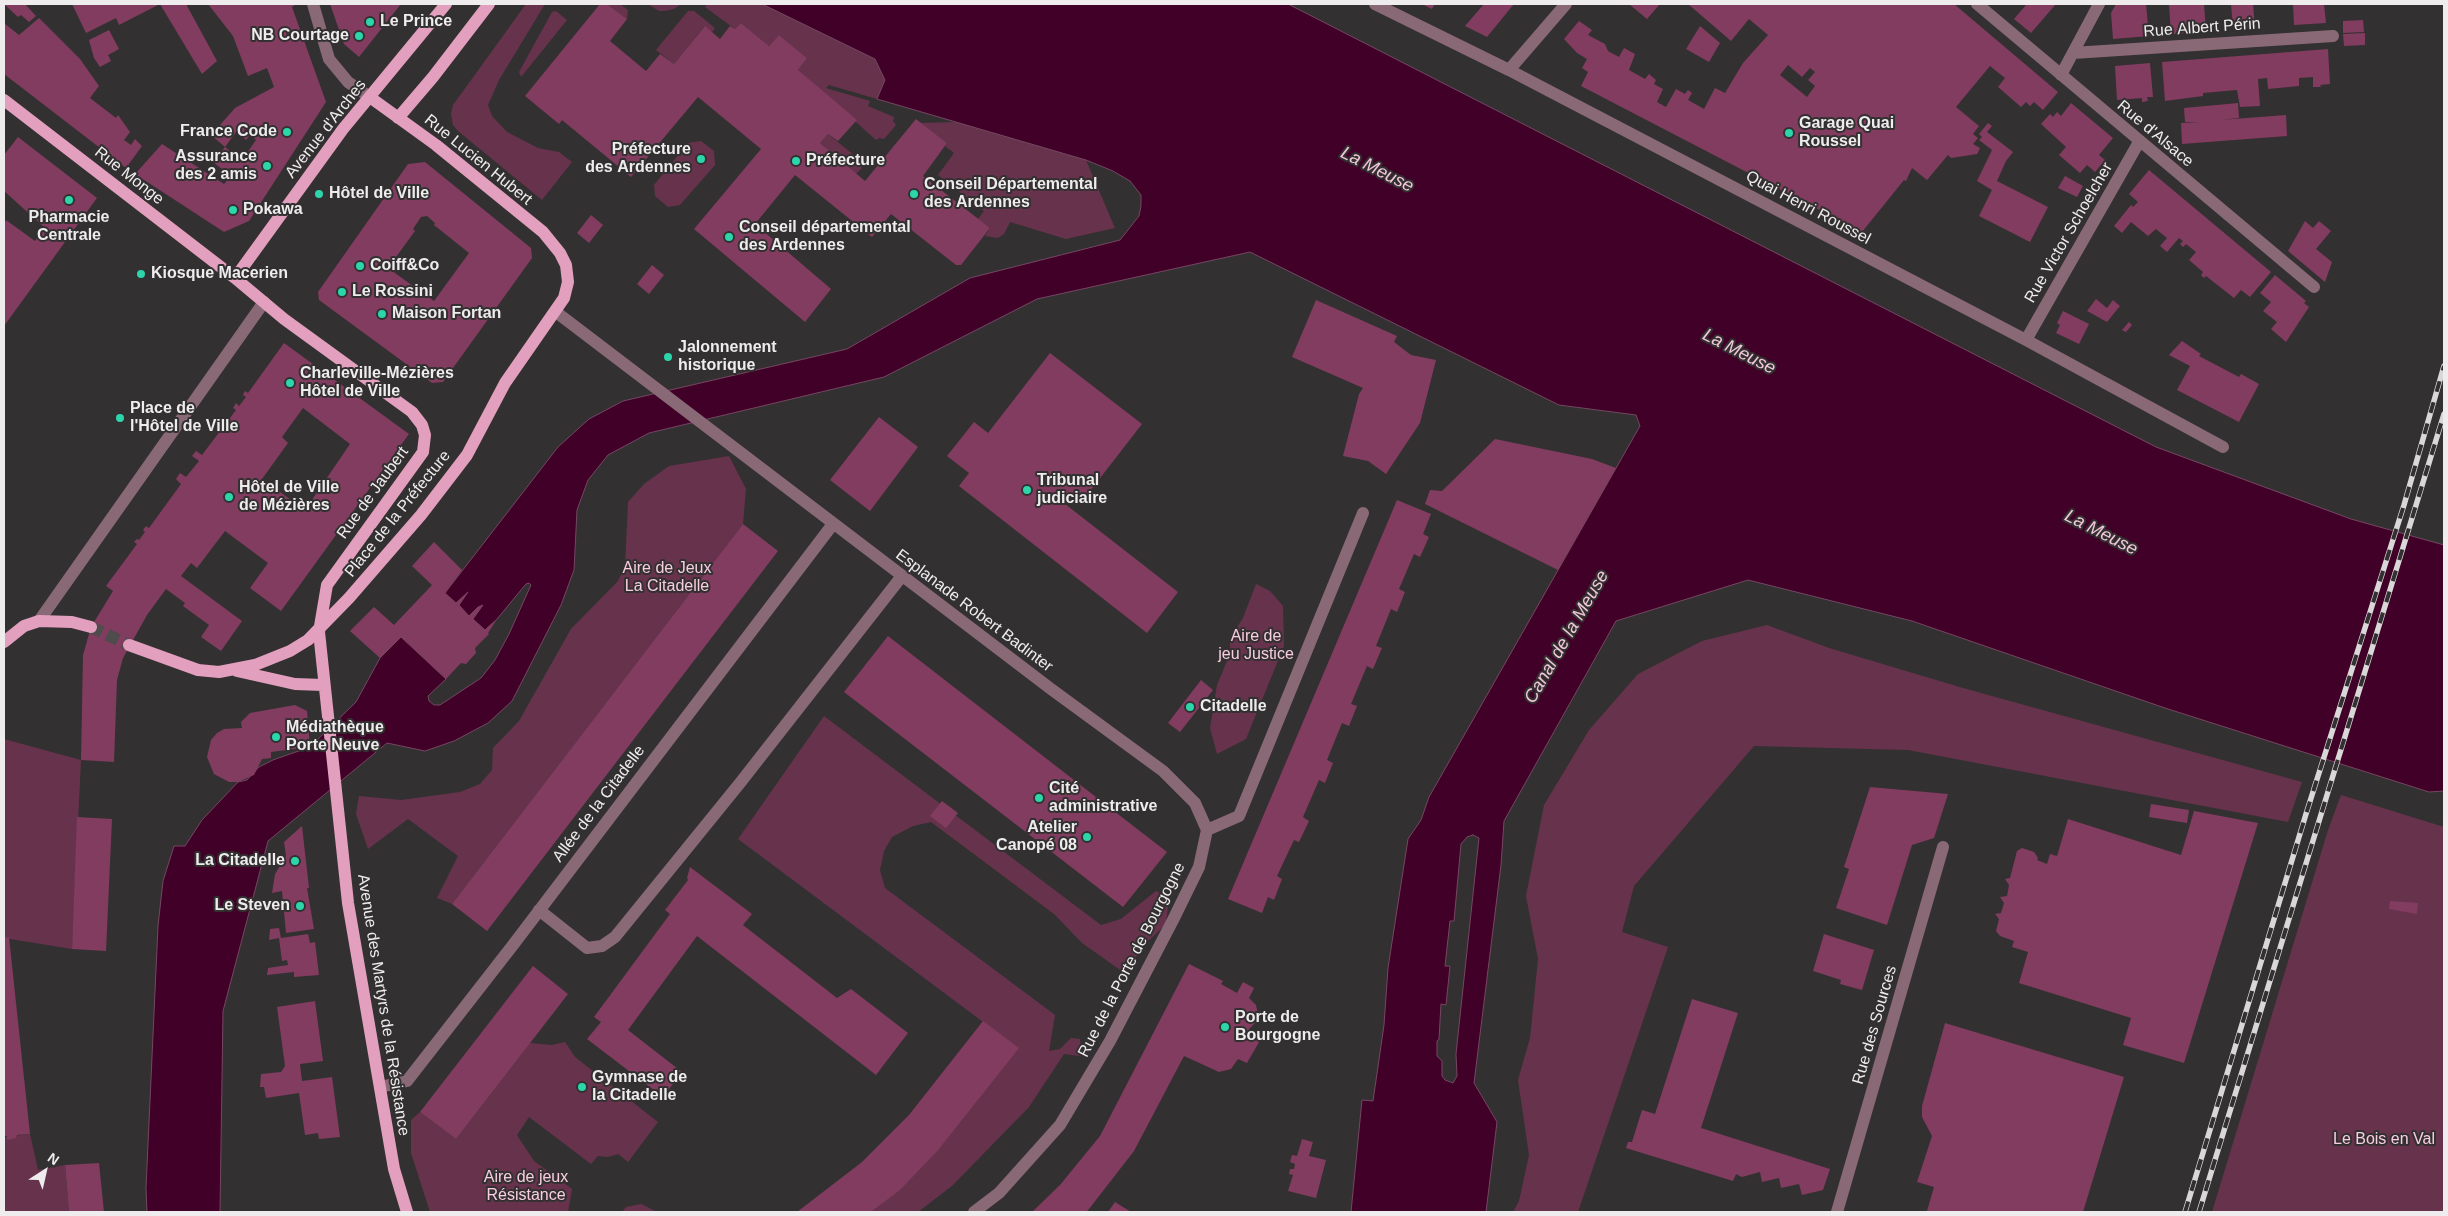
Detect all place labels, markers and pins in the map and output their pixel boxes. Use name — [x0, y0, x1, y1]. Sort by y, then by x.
place label: Le Prince — [380, 12, 452, 32]
marker: Le Prince — [364, 16, 376, 28]
place label: NB Courtage — [251, 26, 349, 46]
marker: NB Courtage — [353, 30, 365, 42]
place label: Garage Quai Roussel — [1799, 114, 1894, 152]
place label: France Code — [180, 122, 277, 142]
marker: France Code — [281, 126, 293, 138]
marker: Garage Quai Roussel — [1783, 127, 1795, 139]
place label: Préfecture des Ardennes — [585, 140, 691, 178]
place label: Assurance des 2 amis — [175, 147, 257, 185]
place label: Préfecture — [806, 151, 885, 171]
marker: Préfecture des Ardennes — [695, 153, 707, 165]
marker: Préfecture — [790, 155, 802, 167]
marker: Assurance des 2 amis — [261, 160, 273, 172]
place label: Conseil Départemental des Ardennes — [924, 175, 1097, 213]
place label: Hôtel de Ville — [329, 184, 429, 204]
marker: Hôtel de Ville — [313, 188, 325, 200]
marker: Conseil Départemental des Ardennes — [908, 188, 920, 200]
marker: Pharmacie Centrale — [63, 194, 75, 206]
place label: Pokawa — [243, 200, 303, 220]
marker: Pokawa — [227, 204, 239, 216]
place label: Pharmacie Centrale — [29, 208, 109, 246]
place label: Conseil départemental des Ardennes — [739, 218, 911, 256]
marker: Conseil départemental des Ardennes — [723, 231, 735, 243]
place label: Coiff&Co — [370, 256, 439, 276]
marker: Coiff&Co — [354, 260, 366, 272]
place label: Kiosque Macerien — [151, 264, 288, 284]
marker: Kiosque Macerien — [135, 268, 147, 280]
place label: Le Rossini — [352, 282, 433, 302]
marker: Le Rossini — [336, 286, 348, 298]
place label: Maison Fortan — [392, 304, 501, 324]
marker: Maison Fortan — [376, 308, 388, 320]
place label: Jalonnement historique — [678, 338, 777, 376]
marker: Jalonnement historique — [662, 351, 674, 363]
place label: Charleville-Mézières Hôtel de Ville — [300, 364, 454, 402]
marker: Charleville-Mézières Hôtel de Ville — [284, 377, 296, 389]
place label: Place de l'Hôtel de Ville — [130, 399, 238, 437]
marker: Place de l'Hôtel de Ville — [114, 412, 126, 424]
place label: Tribunal judiciaire — [1037, 471, 1107, 509]
place label: Hôtel de Ville de Mézières — [239, 478, 339, 516]
marker: Tribunal judiciaire — [1021, 484, 1033, 496]
marker: Hôtel de Ville de Mézières — [223, 491, 235, 503]
place label: Citadelle — [1200, 697, 1267, 717]
marker: Citadelle — [1184, 701, 1196, 713]
place label: Médiathèque Porte Neuve — [286, 718, 384, 756]
marker: Médiathèque Porte Neuve — [270, 731, 282, 743]
place label: Cité administrative — [1049, 779, 1157, 817]
marker: Cité administrative — [1033, 792, 1045, 804]
place label: Atelier Canopé 08 — [996, 818, 1077, 856]
marker: Atelier Canopé 08 — [1081, 831, 1093, 843]
place label: La Citadelle — [195, 851, 285, 871]
marker: La Citadelle — [289, 855, 301, 867]
place label: Le Steven — [214, 896, 290, 916]
marker: Le Steven — [294, 900, 306, 912]
place label: Porte de Bourgogne — [1235, 1008, 1320, 1046]
marker: Porte de Bourgogne — [1219, 1021, 1231, 1033]
place label: Gymnase de la Citadelle — [592, 1068, 687, 1106]
marker: Gymnase de la Citadelle — [576, 1081, 588, 1093]

